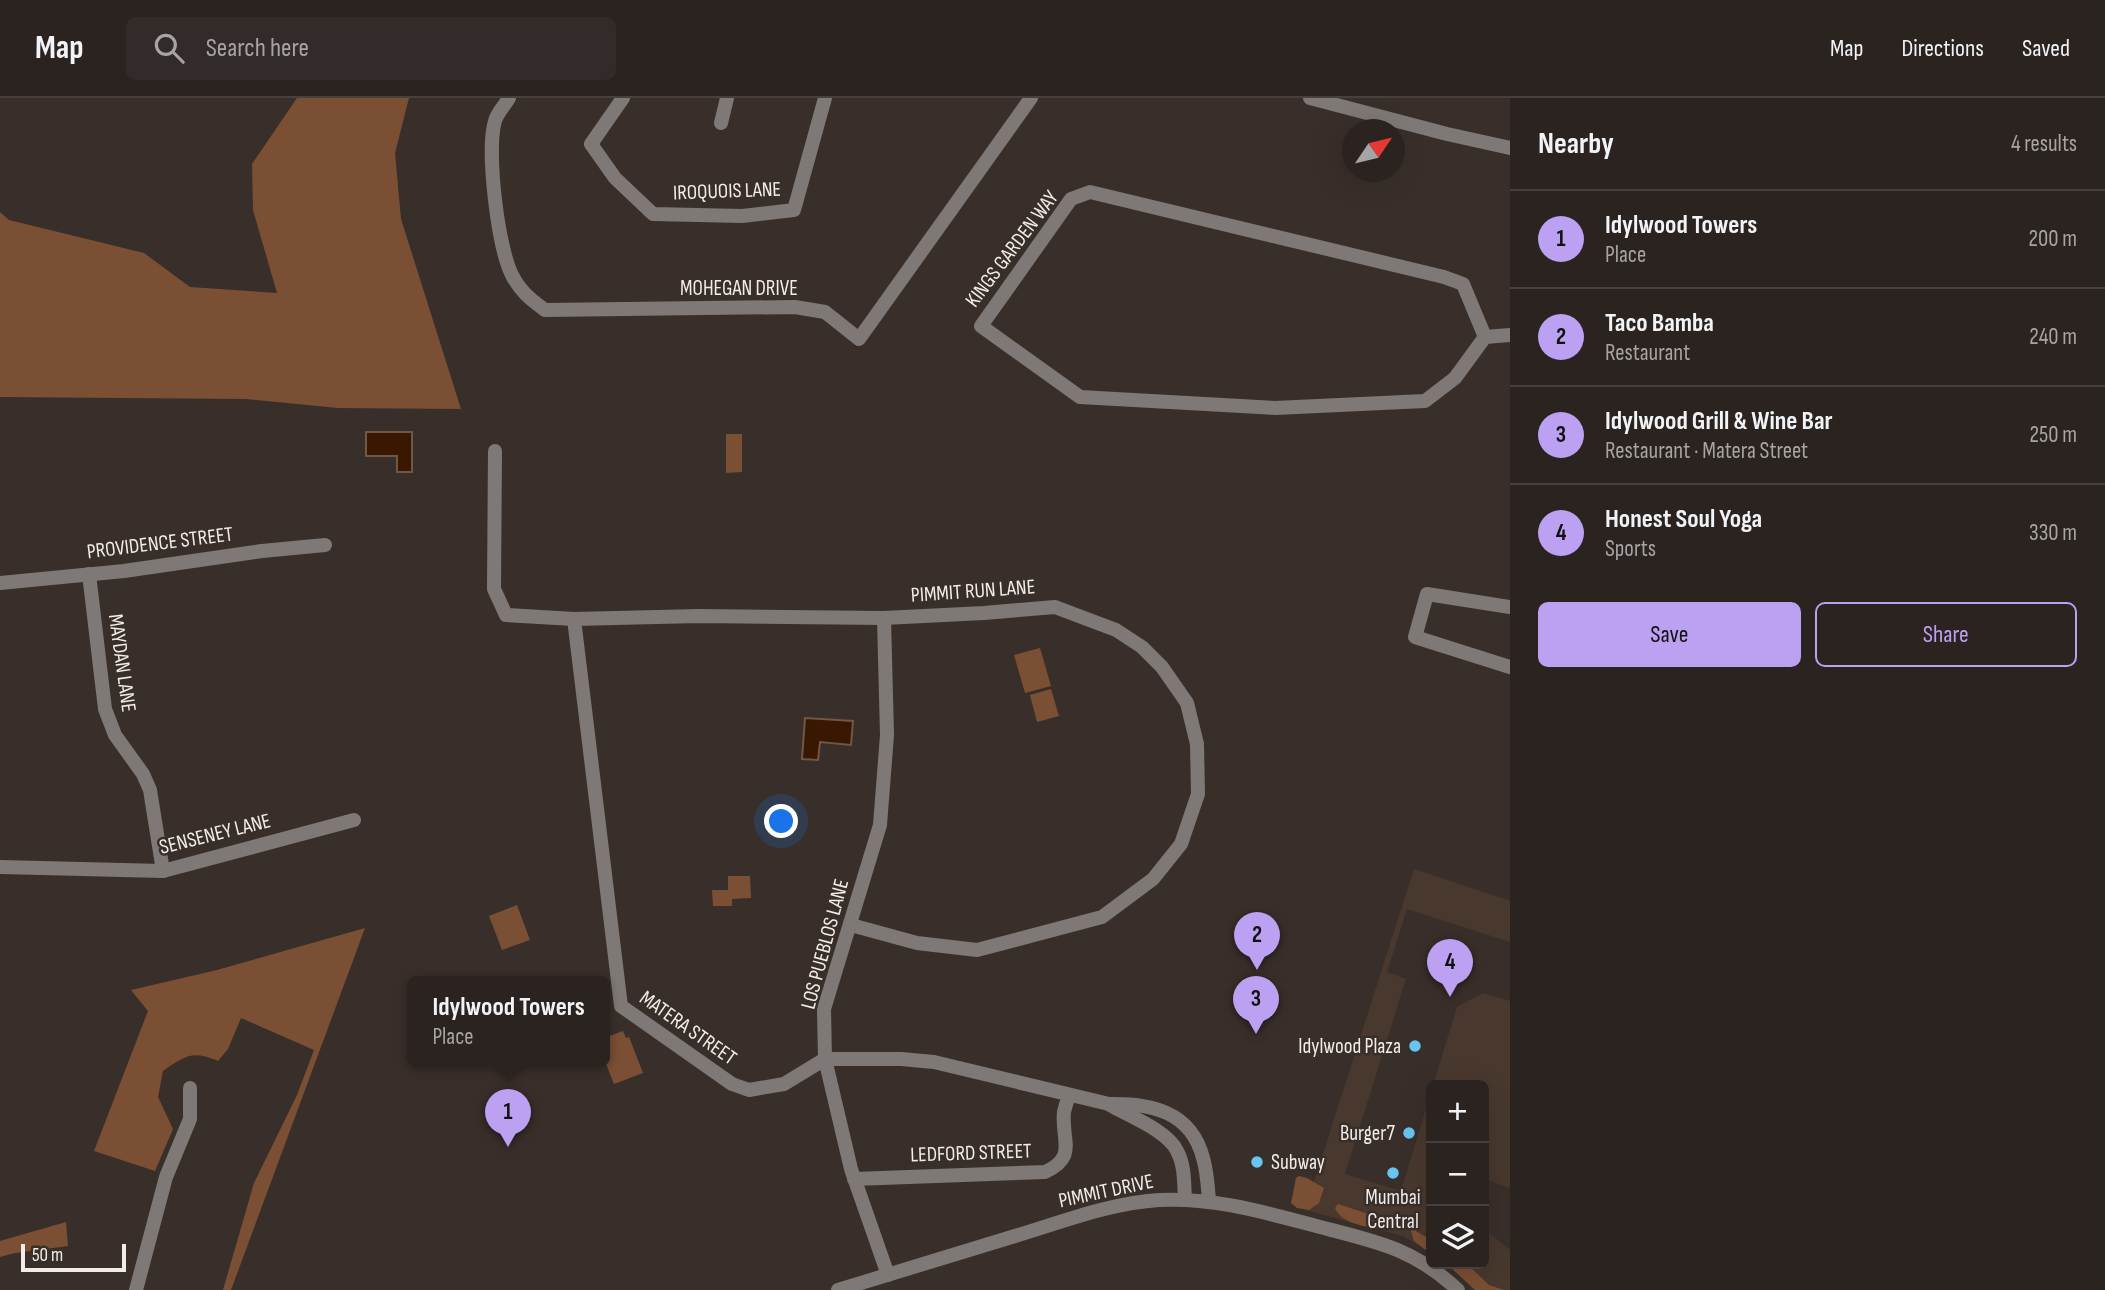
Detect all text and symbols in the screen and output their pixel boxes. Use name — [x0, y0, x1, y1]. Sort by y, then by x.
search box — [126, 17, 616, 80]
text: Map — [35, 28, 84, 68]
icon: search — [150, 29, 188, 67]
text: Search here — [206, 33, 309, 64]
text: Map — [1830, 34, 1863, 63]
text: Directions — [1901, 34, 1984, 63]
text: Saved — [2022, 34, 2070, 63]
north arrow — [1342, 119, 1405, 182]
text: Nearby — [1538, 126, 1614, 162]
text: 4 results — [2011, 130, 2077, 158]
street label: IROQUOIS LANE — [673, 177, 781, 205]
street label: KINGS GARDEN WAY — [960, 186, 1064, 312]
text: Idylwood Towers — [1605, 210, 1757, 241]
text: 1 — [1556, 225, 1566, 253]
text: 200 m — [2029, 225, 2077, 253]
text: Place — [1605, 241, 1646, 269]
street label: MOHEGAN DRIVE — [680, 276, 798, 301]
text: Taco Bamba — [1605, 308, 1714, 339]
text: 2 — [1556, 323, 1566, 351]
text: 240 m — [2029, 323, 2077, 351]
text: Restaurant — [1605, 339, 1690, 367]
text: Idylwood Grill & Wine Bar — [1605, 406, 1833, 437]
text: 3 — [1556, 421, 1566, 449]
text: 250 m — [2030, 421, 2077, 449]
text: Restaurant · Matera Street — [1605, 437, 1808, 465]
text: Honest Soul Yoga — [1605, 504, 1762, 535]
text: 4 — [1556, 519, 1566, 547]
text: 330 m — [2029, 519, 2077, 547]
street label: PROVIDENCE STREET — [85, 522, 235, 564]
text: Sports — [1605, 535, 1656, 563]
street label: PIMMIT RUN LANE — [910, 574, 1036, 608]
button: Save — [1538, 602, 1801, 667]
button: Share — [1815, 602, 2077, 667]
street label: MAYDAN LANE — [103, 612, 141, 714]
your location — [764, 804, 798, 838]
street label: SENSENEY LANE — [157, 808, 273, 860]
street label: LOS PUEBLOS LANE — [796, 876, 854, 1012]
pin: 2 — [1234, 912, 1280, 970]
pin: 4 — [1427, 939, 1473, 997]
popup — [407, 976, 610, 1067]
pin: 3 — [1233, 976, 1279, 1034]
street label: MATERA STREET — [635, 985, 742, 1071]
text: Idylwood Towers — [432, 992, 585, 1023]
text: Place — [432, 1023, 474, 1051]
place label: Idylwood Plaza — [1298, 1034, 1401, 1059]
marker: Idylwood Plaza — [1407, 1038, 1423, 1054]
map controls — [1426, 1080, 1489, 1269]
button: + — [1426, 1080, 1489, 1143]
pin: 1 — [485, 1089, 531, 1147]
place label: Burger7 — [1340, 1121, 1396, 1146]
marker: Burger7 — [1401, 1125, 1417, 1141]
street label: LEDFORD STREET — [910, 1138, 1033, 1168]
button: − — [1426, 1143, 1489, 1206]
place label: Subway — [1271, 1150, 1325, 1175]
marker: Subway — [1249, 1154, 1265, 1170]
marker: Mumbai Central — [1385, 1165, 1401, 1181]
street label: PIMMIT DRIVE — [1056, 1169, 1156, 1213]
place label: Mumbai Central — [1365, 1185, 1421, 1234]
button: layers — [1426, 1206, 1489, 1269]
scale bar — [21, 1241, 126, 1273]
text: 50 m — [32, 1244, 63, 1267]

